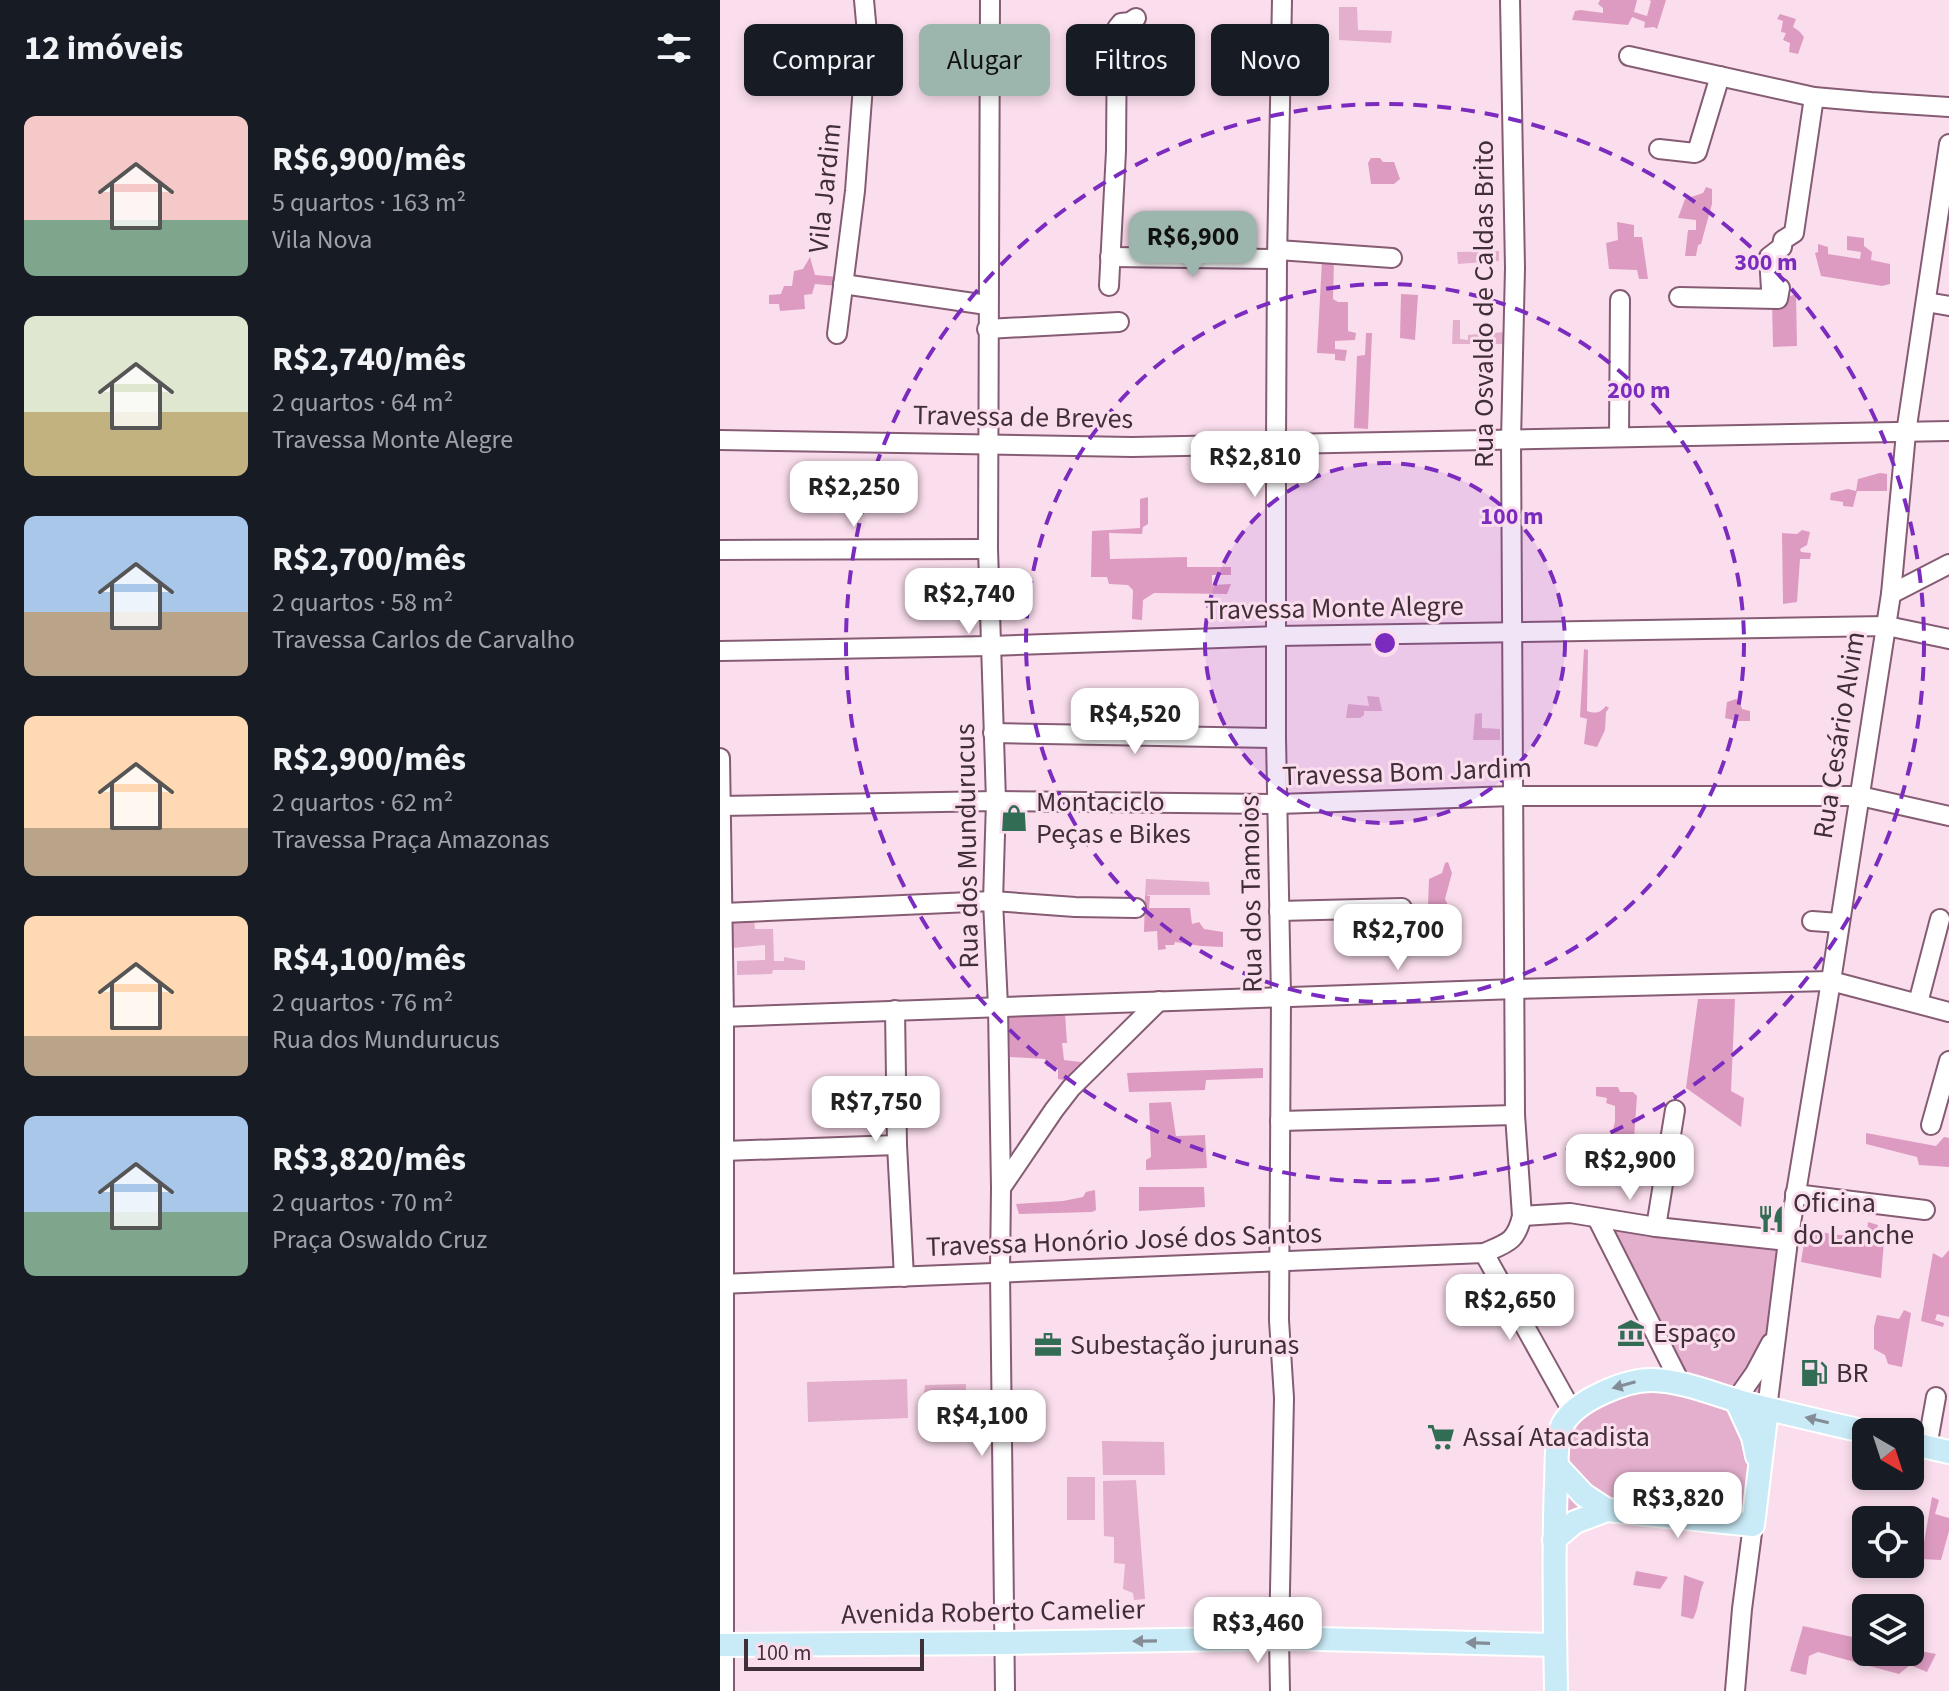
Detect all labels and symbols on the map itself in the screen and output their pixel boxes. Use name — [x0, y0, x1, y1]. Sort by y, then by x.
street label: Vila Jardim — [798, 121, 852, 255]
street label: Rua Osvaldo de Caldas Brito — [1464, 140, 1504, 468]
pin: R$6,900 — [1119, 211, 1267, 279]
text: 300 m — [1734, 245, 1798, 280]
text: 200 m — [1607, 373, 1671, 408]
street label: Travessa de Breves — [912, 395, 1134, 439]
pin: R$2,810 — [1181, 431, 1329, 499]
pin: R$2,250 — [780, 461, 928, 529]
text: 100 m — [1480, 499, 1544, 534]
pin: R$2,740 — [895, 568, 1043, 636]
street label: Travessa Monte Alegre — [1204, 586, 1464, 630]
street label: Rua Cesário Alvim — [1803, 628, 1875, 842]
centre of rings — [1371, 629, 1399, 657]
pin: R$4,520 — [1061, 688, 1209, 756]
street label: Rua dos Mundurucus — [945, 723, 989, 969]
street label: Travessa Bom Jardim — [1281, 748, 1533, 796]
place label: Montaciclo Peças e Bikes — [1036, 782, 1191, 854]
street label: Rua dos Tamoios — [1229, 795, 1273, 993]
shop icon: Montaciclo Peças e Bikes — [999, 803, 1029, 833]
pin: R$2,700 — [1324, 904, 1472, 972]
pin: R$7,750 — [802, 1076, 950, 1144]
pin: R$2,900 — [1556, 1134, 1704, 1202]
place label: Oficina do Lanche — [1793, 1183, 1914, 1255]
restaurant icon: Oficina do Lanche — [1756, 1204, 1786, 1234]
street label: Travessa Honório José dos Santos — [925, 1213, 1323, 1267]
pin: R$2,650 — [1436, 1274, 1584, 1342]
place label: Espaço — [1653, 1313, 1736, 1353]
museum icon: Espaço — [1616, 1318, 1646, 1348]
place label: Subestação jurunas — [1070, 1325, 1299, 1365]
office icon: Subestação jurunas — [1033, 1330, 1063, 1360]
place label: BR — [1836, 1353, 1868, 1393]
fuel station icon: BR — [1799, 1358, 1829, 1388]
one-way arrow — [1611, 1380, 1636, 1392]
pin: R$4,100 — [908, 1390, 1056, 1458]
one-way arrow — [1804, 1414, 1829, 1426]
place label: Assaí Atacadista — [1463, 1417, 1650, 1457]
north arrow — [1852, 1418, 1924, 1490]
supermarket icon: Assaí Atacadista — [1426, 1422, 1456, 1452]
pin: R$3,820 — [1604, 1472, 1752, 1540]
street label: Avenida Roberto Camelier — [841, 1589, 1146, 1635]
pin: R$3,460 — [1184, 1597, 1332, 1665]
one-way arrow — [1132, 1634, 1157, 1647]
scale bar — [744, 1635, 924, 1671]
one-way arrow — [1465, 1636, 1490, 1649]

